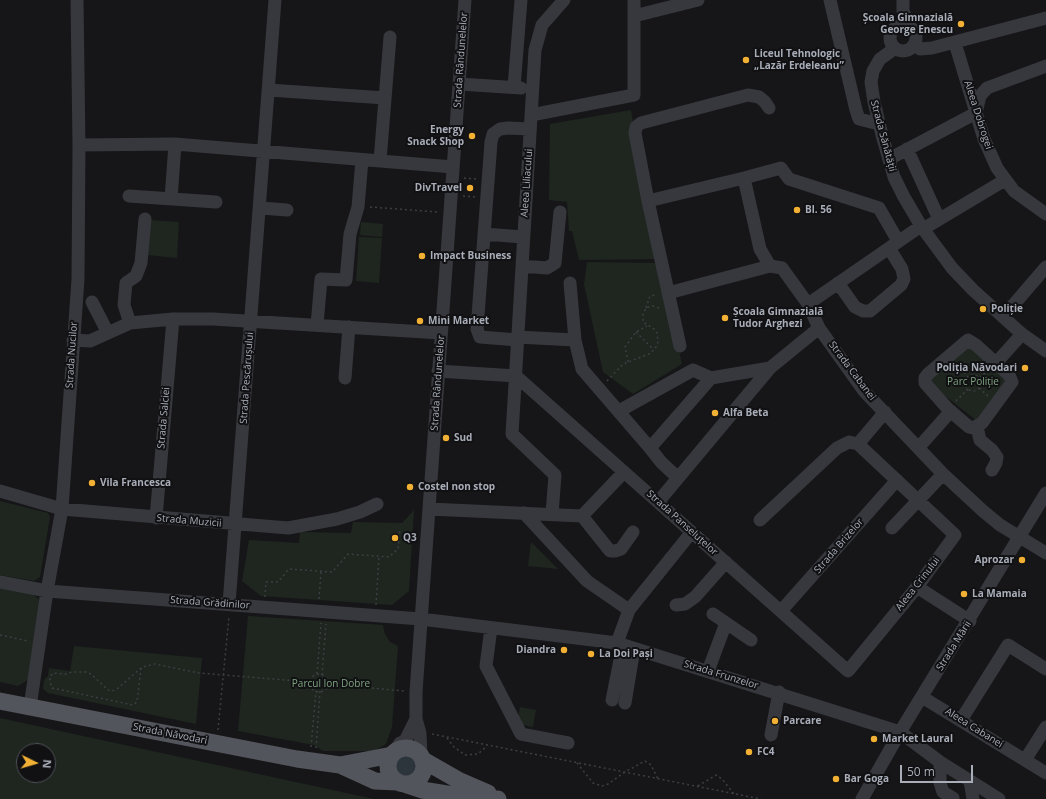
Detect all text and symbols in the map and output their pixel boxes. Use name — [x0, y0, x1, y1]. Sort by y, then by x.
street label: Strada Rândunelelor — [452, 12, 470, 108]
place label: Școala Gimnazială George Enescu — [863, 12, 953, 36]
marker: Școala Gimnazială George Enescu — [956, 19, 966, 29]
place label: Liceul Tehnologic „Lazăr Erdeleanu” — [754, 48, 844, 72]
marker: Liceul Tehnologic „Lazăr Erdeleanu” — [741, 55, 751, 65]
street label: Aleea Dobrogei — [961, 79, 995, 151]
street label: Strada Sănătății — [868, 99, 898, 173]
place label: Energy Snack Shop — [407, 124, 464, 148]
marker: Energy Snack Shop — [467, 131, 477, 141]
street label: Aleea Liliacului — [519, 148, 535, 218]
place label: DivTravel — [415, 182, 462, 194]
marker: DivTravel — [465, 183, 475, 193]
place label: Bl. 56 — [805, 204, 832, 216]
marker: Bl. 56 — [792, 205, 802, 215]
place label: Impact Business — [430, 250, 511, 262]
marker: Impact Business — [417, 251, 427, 261]
place label: Poliție — [991, 303, 1023, 315]
marker: Poliție — [978, 304, 988, 314]
place label: Școala Gimnazială Tudor Arghezi — [733, 306, 823, 330]
marker: Școala Gimnazială Tudor Arghezi — [720, 313, 730, 323]
place label: Mini Market — [428, 315, 489, 327]
marker: Mini Market — [415, 316, 425, 326]
street label: Strada Nucilor — [64, 321, 80, 389]
street label: Strada Pescărușului — [238, 332, 256, 424]
street label: Strada Rândunelelor — [429, 335, 447, 431]
street label: Strada Cabanei — [826, 339, 878, 403]
place label: Poliția Năvodari — [936, 362, 1017, 374]
marker: Poliția Năvodari — [1020, 363, 1030, 373]
park label: Parc Poliție — [947, 376, 999, 388]
street label: Strada Salciei — [155, 387, 173, 449]
place label: Alfa Beta — [723, 407, 768, 419]
marker: Alfa Beta — [710, 408, 720, 418]
place label: Sud — [454, 432, 472, 444]
marker: Sud — [441, 433, 451, 443]
place label: Vila Francesca — [100, 477, 171, 489]
marker: Vila Francesca — [87, 478, 97, 488]
place label: Costel non stop — [418, 481, 495, 493]
marker: Costel non stop — [405, 482, 415, 492]
street label: Strada Panseluțelor — [644, 488, 720, 558]
street label: Strada Muzicii — [156, 512, 222, 530]
street label: Strada Brizelor — [812, 516, 866, 576]
place label: Q3 — [403, 532, 417, 544]
marker: Q3 — [390, 533, 400, 543]
place label: Aprozar — [975, 554, 1014, 566]
street label: Aleea Crinului — [893, 555, 943, 613]
marker: Aprozar — [1017, 555, 1027, 565]
place label: La Mamaia — [972, 588, 1027, 600]
marker: La Mamaia — [959, 589, 969, 599]
street label: Strada Grădinilor — [170, 594, 250, 612]
street label: Strada Mării — [934, 619, 974, 673]
place label: Diandra — [516, 644, 556, 656]
marker: Diandra — [559, 645, 569, 655]
place label: La Doi Pași — [599, 648, 653, 660]
marker: La Doi Pași — [586, 649, 596, 659]
street label: Strada Frunzelor — [682, 658, 760, 692]
park label: Parcul Ion Dobre — [292, 678, 370, 690]
street label: Aleea Cabanei — [943, 705, 1005, 751]
place label: Parcare — [783, 715, 821, 727]
marker: Parcare — [770, 716, 780, 726]
street label: Strada Năvodari — [132, 721, 208, 747]
place label: Market Laural — [882, 733, 953, 745]
marker: Market Laural — [869, 734, 879, 744]
north arrow — [16, 743, 56, 783]
place label: FC4 — [757, 746, 775, 758]
marker: FC4 — [744, 747, 754, 757]
scale bar — [902, 757, 975, 783]
text: N — [40, 759, 55, 769]
text: 50 m — [907, 763, 935, 780]
place label: Bar Goga — [844, 773, 889, 785]
marker: Bar Goga — [831, 774, 841, 784]

